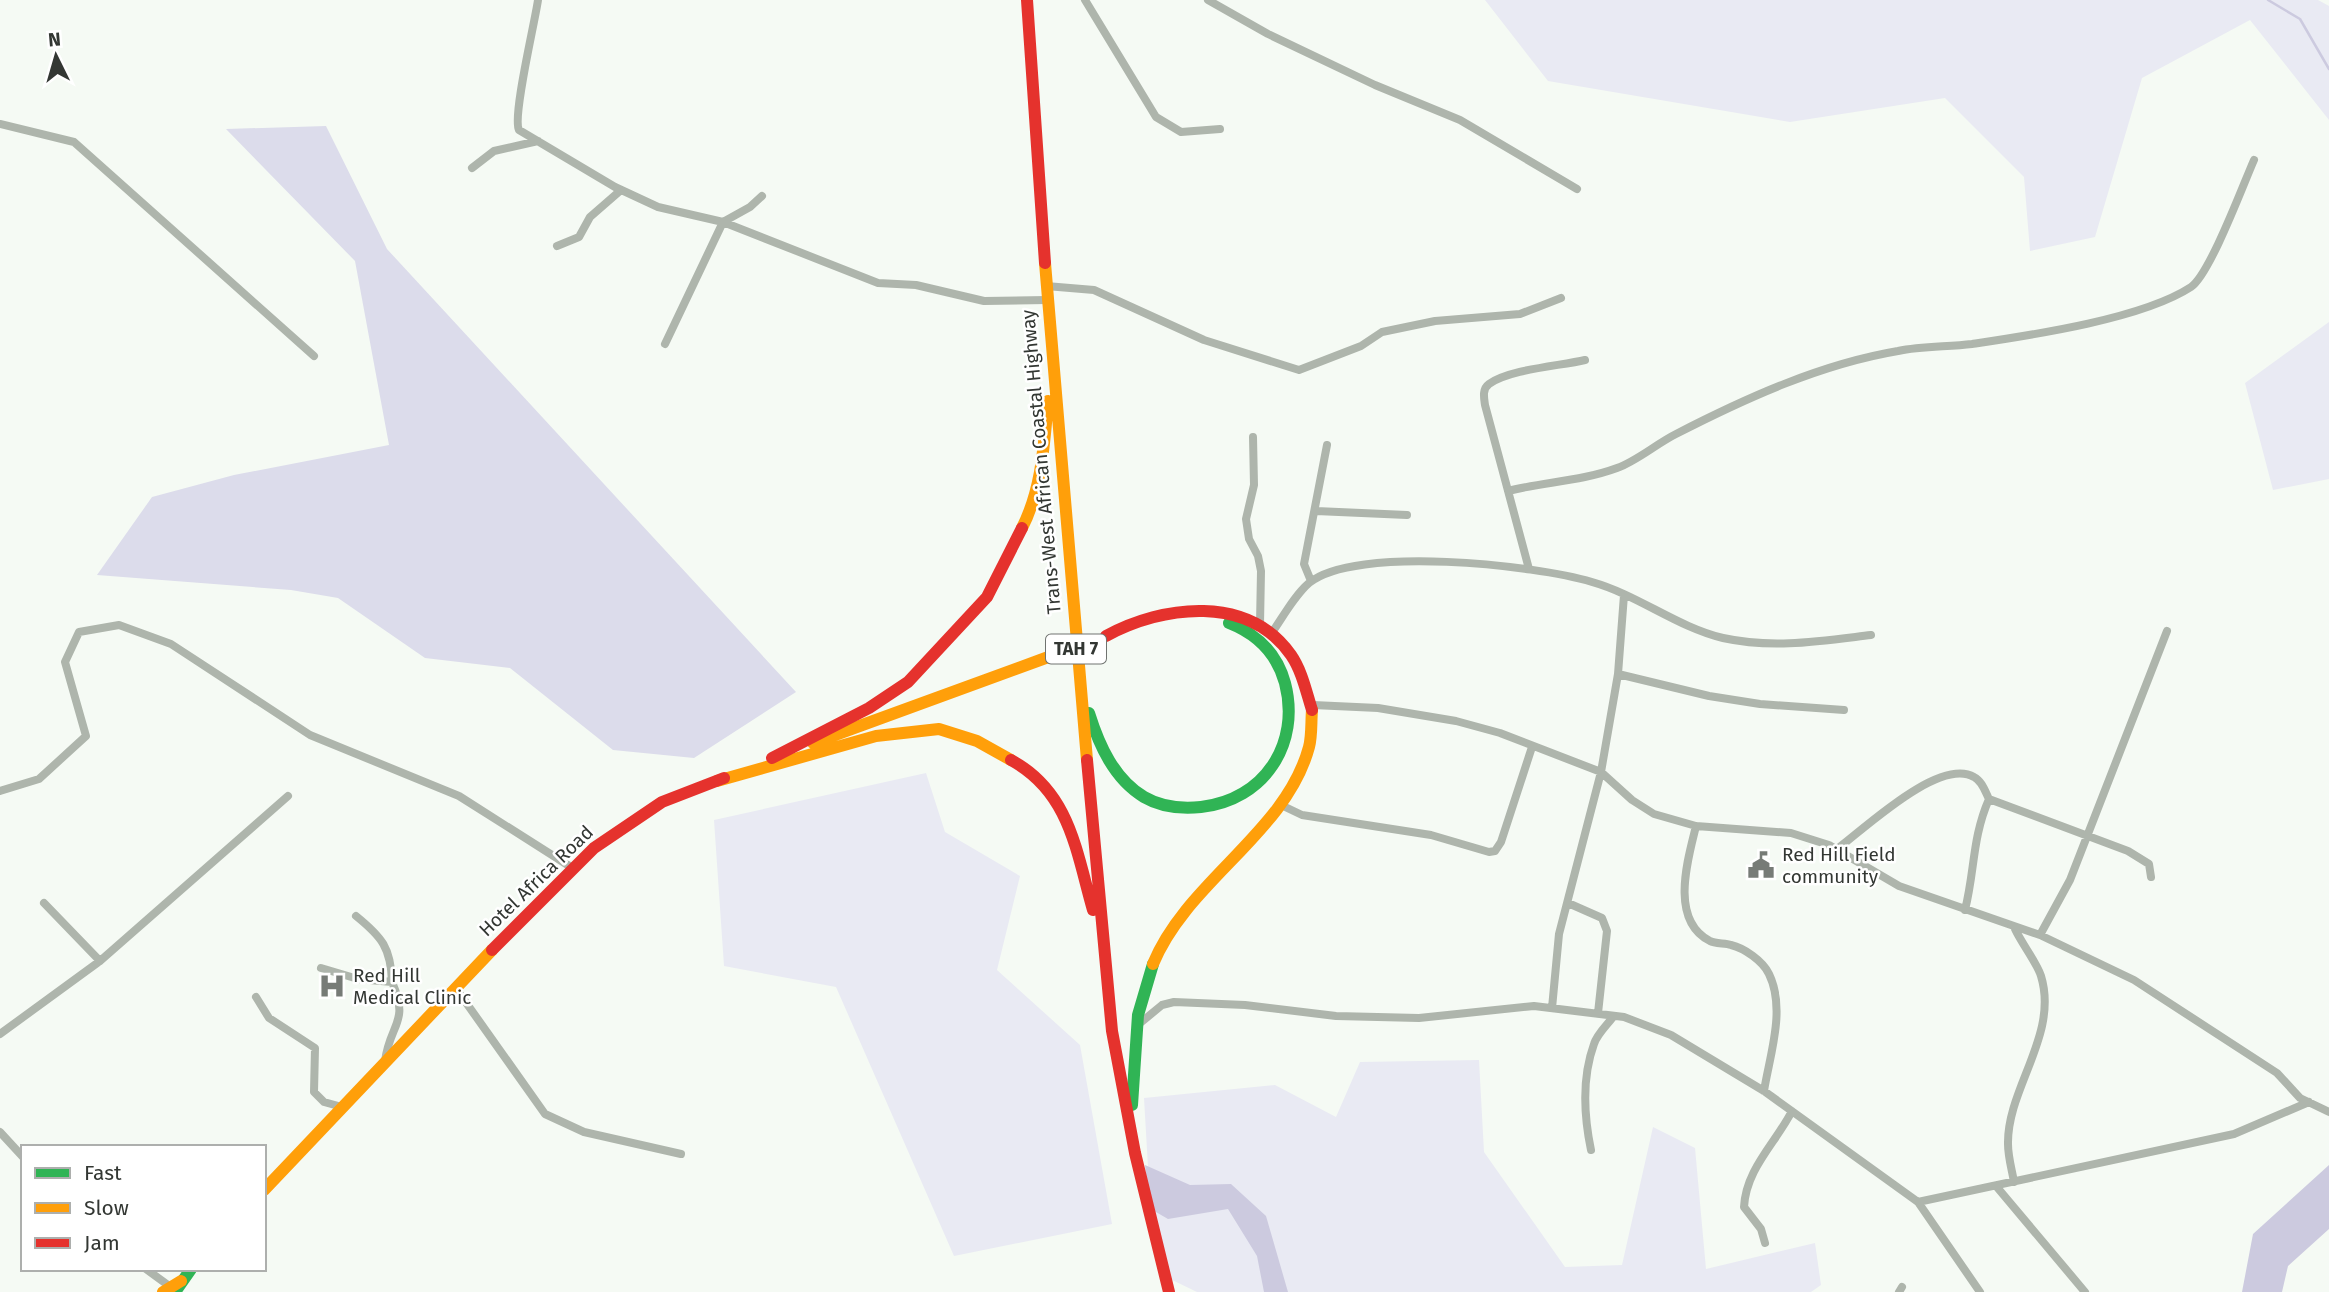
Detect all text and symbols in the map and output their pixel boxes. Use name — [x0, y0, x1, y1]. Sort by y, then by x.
north arrow — [21, 21, 91, 91]
text: N — [47, 28, 62, 52]
street label: Trans-West African Coastal Highway — [1016, 308, 1066, 615]
road number: TAH 7 — [1046, 634, 1106, 664]
street label: Hotel Africa Road — [474, 821, 598, 941]
place label: Red Hill Field community — [1782, 843, 1896, 888]
public building icon: Red Hill Field community — [1746, 850, 1776, 880]
place label: Red Hill Medical Clinic — [353, 964, 471, 1009]
hospital icon: Red Hill Medical Clinic — [317, 971, 347, 1001]
legend — [21, 1145, 266, 1271]
text: Fast — [84, 1160, 122, 1186]
text: Slow — [84, 1195, 129, 1221]
text: Jam — [84, 1230, 120, 1256]

